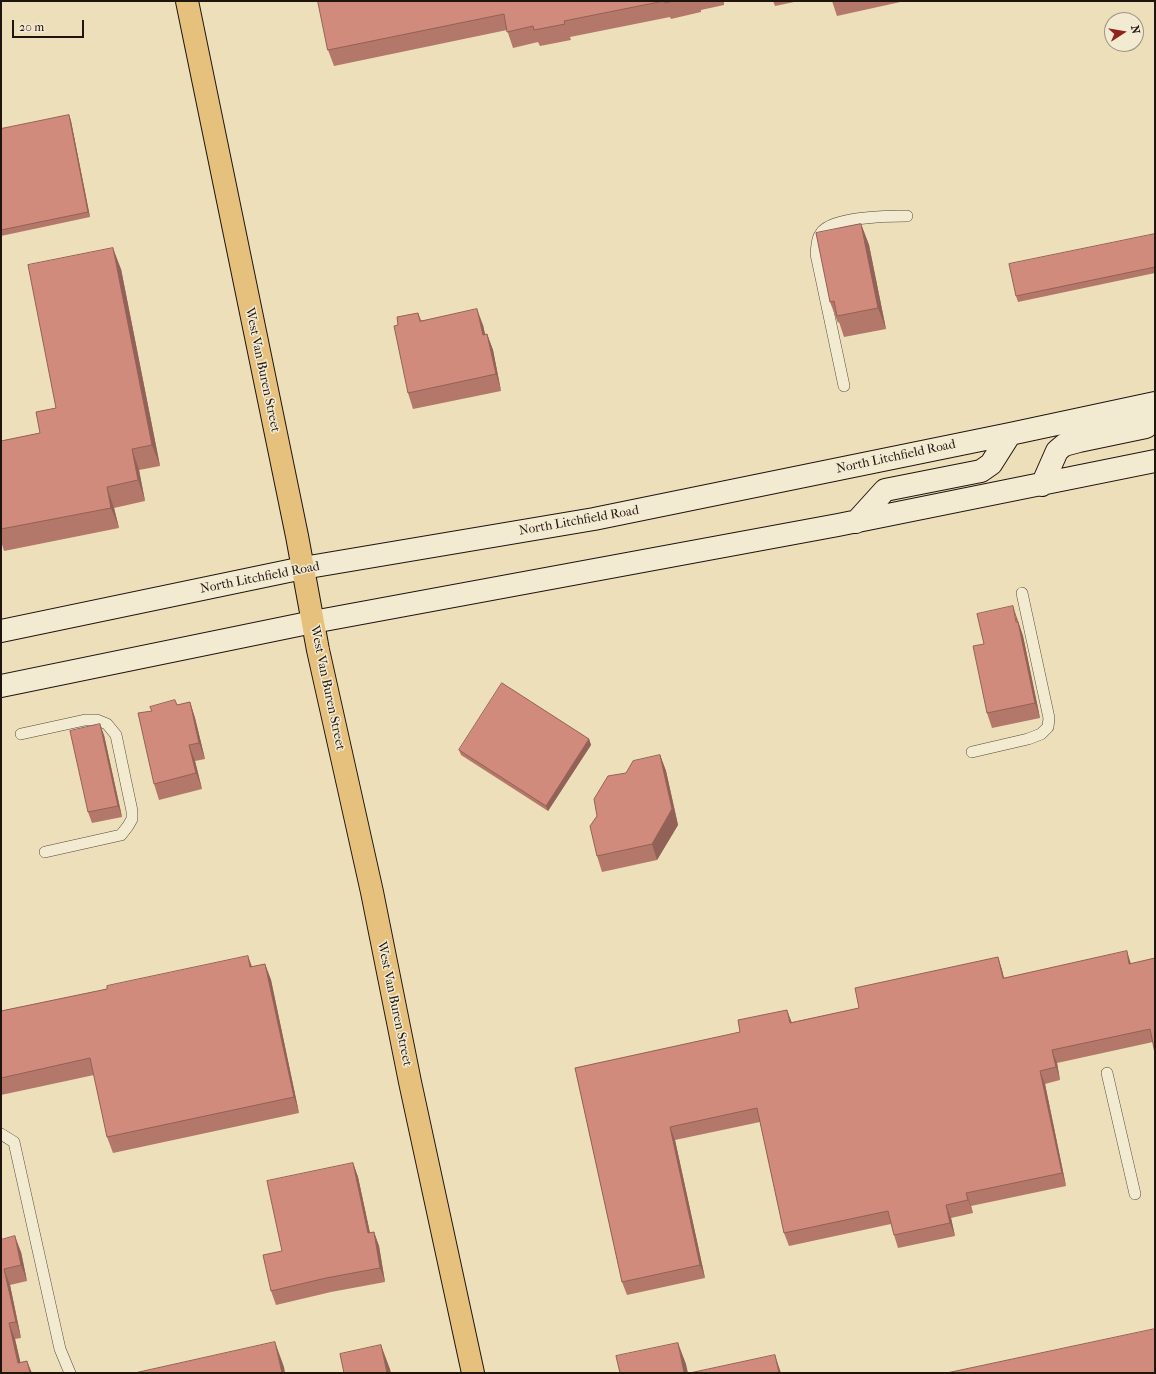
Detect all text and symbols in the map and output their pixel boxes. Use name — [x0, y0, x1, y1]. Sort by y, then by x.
scale bar — [14, 12, 86, 38]
north arrow — [1104, 12, 1144, 52]
text: 20 m — [19, 20, 44, 34]
text: N — [1128, 24, 1142, 35]
street label: West Van Buren Street — [241, 306, 283, 434]
street label: North Litchfield Road — [835, 437, 957, 477]
street label: North Litchfield Road — [518, 503, 640, 539]
street label: North Litchfield Road — [199, 559, 321, 597]
street label: West Van Buren Street — [306, 624, 348, 752]
street label: West Van Buren Street — [373, 940, 415, 1068]

